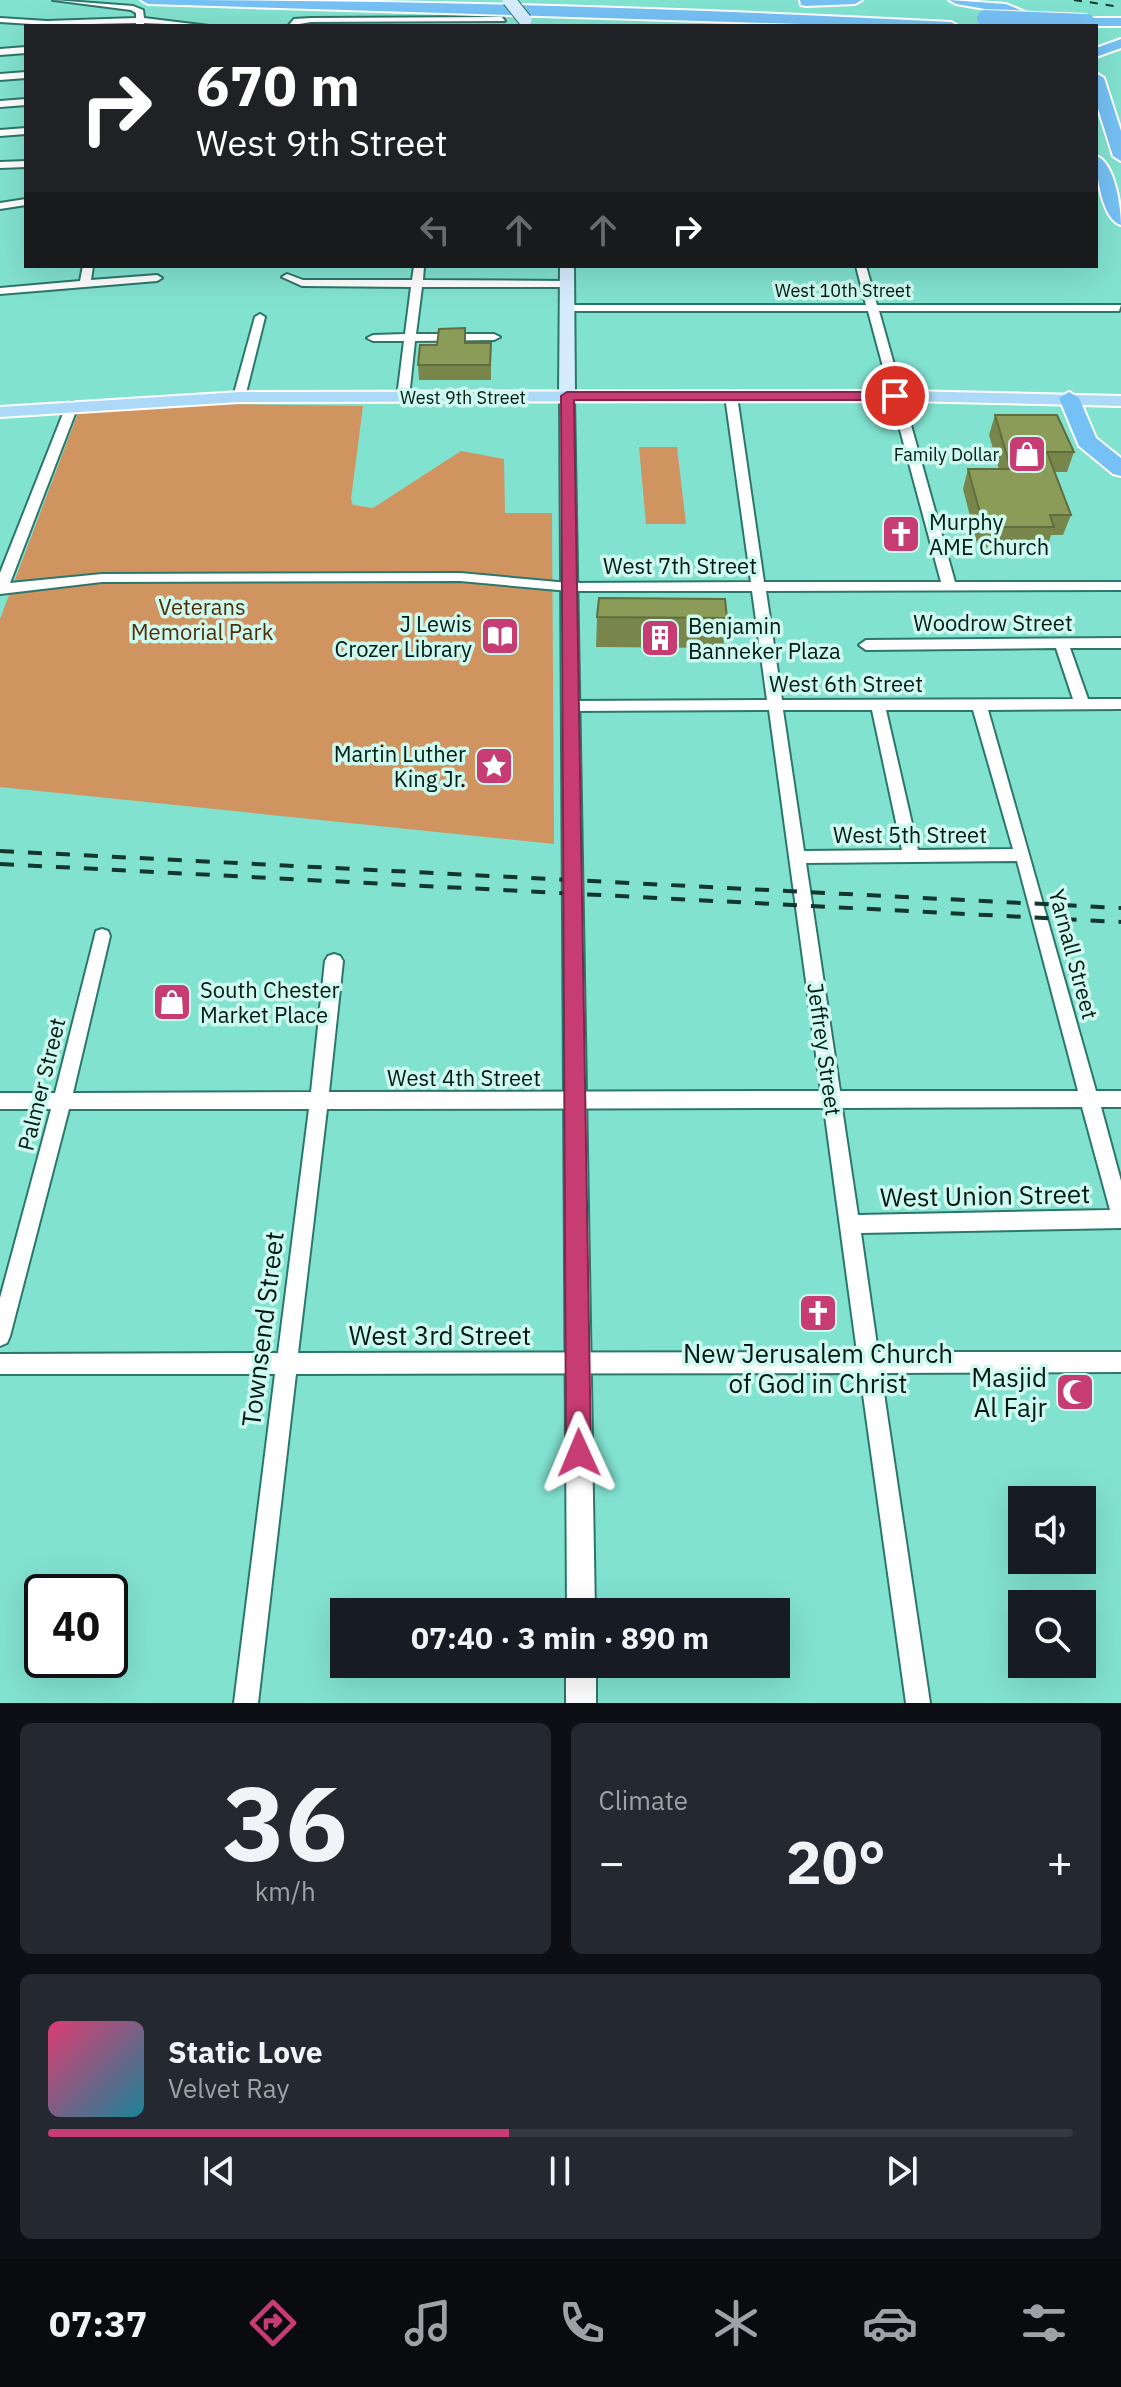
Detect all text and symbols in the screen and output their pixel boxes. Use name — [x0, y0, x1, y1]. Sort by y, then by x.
text: 670 m — [196, 49, 360, 121]
icon: right — [64, 56, 168, 160]
text: West 9th Street — [196, 119, 448, 166]
icon: left — [413, 208, 457, 252]
icon: ahead — [497, 208, 541, 252]
icon: ahead — [581, 208, 625, 252]
icon: right — [665, 208, 709, 252]
street label: West 10th Street — [775, 279, 911, 302]
pin — [861, 362, 929, 430]
icon: arrive — [873, 374, 917, 418]
street label: West 9th Street — [400, 386, 526, 409]
shop icon: Family Dollar — [1006, 433, 1048, 475]
place label: Family Dollar — [894, 443, 999, 466]
place label: Murphy AME Church — [929, 507, 1049, 561]
church icon: Murphy AME Church — [880, 513, 922, 555]
street label: West 7th Street — [603, 551, 757, 580]
park label: Veterans Memorial Park — [131, 592, 274, 646]
street label: Woodrow Street — [913, 608, 1073, 637]
place label: J Lewis Crozer Library — [335, 609, 472, 663]
place label: Benjamin Banneker Plaza — [688, 611, 841, 665]
library icon: J Lewis Crozer Library — [479, 615, 521, 657]
building icon: Benjamin Banneker Plaza — [639, 617, 681, 659]
street label: West 6th Street — [769, 669, 923, 698]
place label: Martin Luther King Jr. — [334, 739, 466, 793]
place icon: Martin Luther King Jr. — [473, 745, 515, 787]
street label: West 5th Street — [833, 820, 987, 849]
street label: Yarnall Street — [1043, 886, 1105, 1022]
place label: South Chester Market Place — [200, 975, 340, 1029]
shop icon: South Chester Market Place — [151, 981, 193, 1023]
street label: Jeffrey Street — [801, 981, 849, 1117]
street label: Palmer Street — [11, 1015, 71, 1153]
street label: West 4th Street — [387, 1063, 541, 1092]
street label: West Union Street — [879, 1176, 1091, 1214]
street label: Townsend Street — [233, 1229, 291, 1429]
church icon: New Jerusalem Church of God in Christ — [797, 1292, 839, 1334]
street label: West 3rd Street — [349, 1318, 531, 1352]
place label: New Jerusalem Church of God in Christ — [683, 1336, 953, 1400]
place label: Masjid Al Fajr — [971, 1360, 1047, 1424]
mosque icon: Masjid Al Fajr — [1054, 1371, 1096, 1413]
position arrow — [537, 1411, 621, 1495]
map controls — [1008, 1486, 1096, 1678]
button: sound — [1008, 1486, 1096, 1574]
speed limit sign: 40 — [24, 1574, 128, 1678]
button: search — [1008, 1590, 1096, 1678]
text: 07:40 · 3 min · 890 m — [411, 1618, 709, 1657]
text: 36 — [223, 1754, 348, 1890]
text: Climate — [599, 1783, 688, 1817]
text: 20° — [786, 1822, 886, 1901]
text: − — [599, 1833, 625, 1890]
text: + — [1047, 1833, 1073, 1890]
text: km/h — [255, 1874, 316, 1908]
text: Static Love — [168, 2032, 323, 2071]
text: Velvet Ray — [168, 2071, 289, 2105]
icon: previous — [197, 2149, 241, 2193]
icon: pause — [538, 2149, 582, 2193]
icon: next — [880, 2149, 924, 2193]
icon: directions — [245, 2295, 301, 2351]
icon: music — [400, 2295, 456, 2351]
icon: phone — [554, 2295, 610, 2351]
icon: climate — [708, 2295, 764, 2351]
icon: car — [862, 2295, 918, 2351]
icon: filters — [1016, 2295, 1072, 2351]
text: 07:37 — [49, 2300, 147, 2347]

